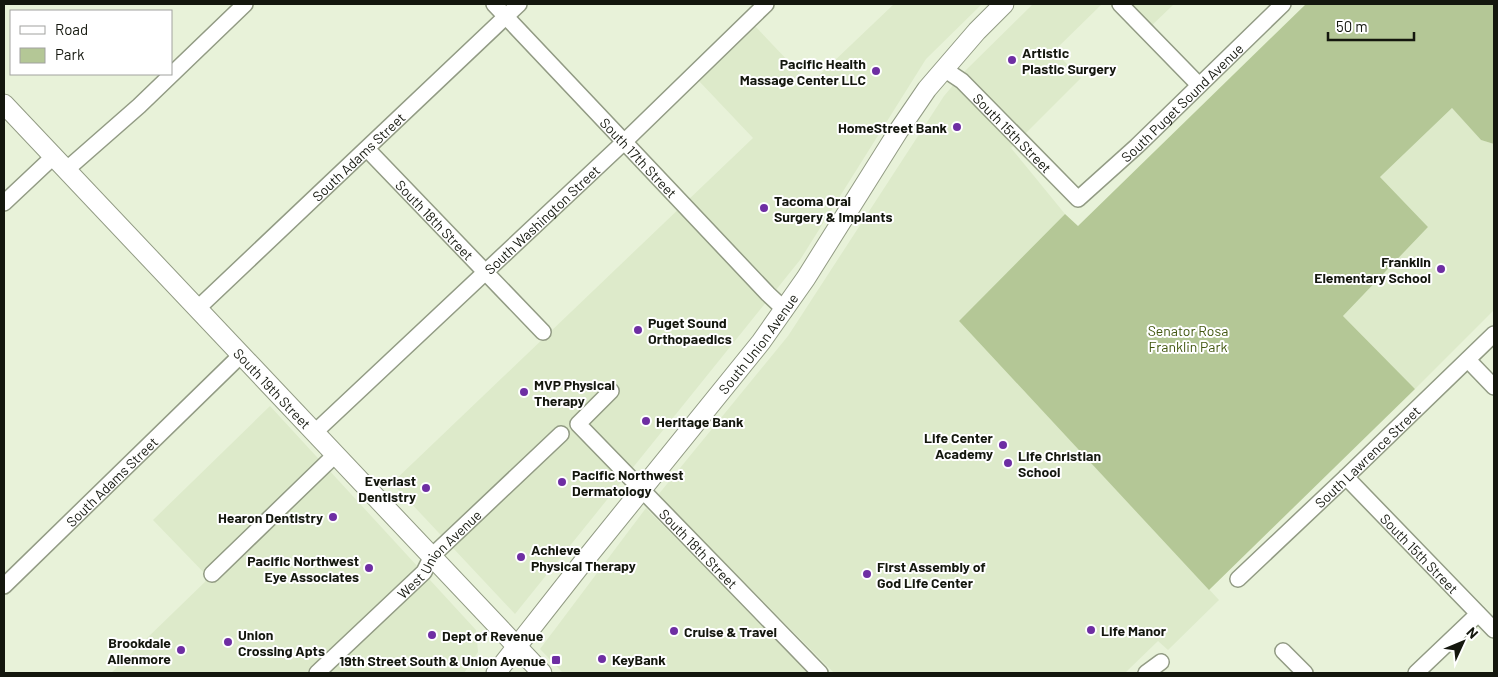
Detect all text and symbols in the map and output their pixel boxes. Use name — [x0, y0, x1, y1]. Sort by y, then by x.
legend — [10, 10, 172, 75]
scale bar — [1328, 10, 1414, 42]
text: 50 m — [1336, 17, 1368, 35]
text: Road — [55, 20, 88, 38]
street label: South Puget Sound Avenue — [1117, 39, 1246, 165]
place label: Artistic Plastic Surgery — [1022, 44, 1116, 77]
text: Park — [55, 45, 85, 63]
marker: Artistic Plastic Surgery — [1006, 54, 1018, 66]
place label: Pacific Health Massage Center LLC — [740, 55, 866, 88]
marker: Pacific Health Massage Center LLC — [870, 65, 882, 77]
street label: South 15th Street — [970, 89, 1055, 176]
street label: South Adams Street — [308, 108, 408, 204]
street label: South 17th Street — [597, 114, 681, 201]
place label: HomeStreet Bank — [838, 119, 948, 136]
marker: HomeStreet Bank — [951, 121, 963, 133]
street label: South Washington Street — [481, 161, 603, 277]
street label: South 18th Street — [392, 176, 477, 263]
place label: Tacoma Oral Surgery & Implants — [774, 192, 893, 225]
marker: Tacoma Oral Surgery & Implants — [758, 202, 770, 214]
place label: Franklin Elementary School — [1314, 253, 1431, 286]
marker: Franklin Elementary School — [1435, 263, 1447, 275]
street label: South Union Avenue — [714, 290, 801, 397]
place label: Puget Sound Orthopaedics — [648, 314, 732, 347]
park label: Senator Rosa Franklin Park — [1148, 322, 1228, 355]
marker: Puget Sound Orthopaedics — [632, 324, 644, 336]
street label: South 19th Street — [230, 344, 315, 432]
place label: MVP Physical Therapy — [534, 376, 615, 409]
marker: MVP Physical Therapy — [518, 386, 530, 398]
street label: South Lawrence Street — [1311, 402, 1423, 511]
place label: Heritage Bank — [656, 413, 744, 430]
marker: Heritage Bank — [640, 415, 652, 427]
place label: Life Center Academy — [924, 429, 994, 462]
street label: South Adams Street — [62, 433, 161, 530]
marker: Life Center Academy — [997, 439, 1009, 451]
place label: Life Christian School — [1018, 447, 1101, 480]
marker: Life Christian School — [1002, 457, 1014, 469]
place label: Pacific Northwest Dermatology — [572, 466, 684, 499]
place label: Everlast Dentistry — [358, 472, 416, 505]
marker: Pacific Northwest Dermatology — [556, 476, 568, 488]
marker: Everlast Dentistry — [420, 482, 432, 494]
street label: South 18th Street — [656, 505, 741, 592]
street label: West Union Avenue — [393, 506, 484, 602]
place label: Hearon Dentistry — [218, 509, 323, 526]
street label: South 15th Street — [1377, 510, 1462, 597]
marker: Hearon Dentistry — [327, 511, 339, 523]
place label: Achieve Physical Therapy — [531, 541, 636, 574]
marker: Achieve Physical Therapy — [515, 551, 527, 563]
place label: Pacific Northwest Eye Associates — [247, 552, 359, 585]
place label: First Assembly of God Life Center — [877, 558, 986, 591]
marker: Pacific Northwest Eye Associates — [363, 562, 375, 574]
marker: First Assembly of God Life Center — [861, 568, 873, 580]
north arrow — [1438, 617, 1488, 667]
place label: Life Manor — [1101, 622, 1167, 639]
place label: Cruise & Travel — [684, 623, 777, 640]
text: N — [1463, 623, 1482, 642]
marker: Life Manor — [1085, 624, 1097, 636]
marker: Cruise & Travel — [668, 625, 680, 637]
place label: Union Crossing Apts — [238, 626, 325, 659]
place label: Dept of Revenue — [442, 627, 544, 644]
marker: Dept of Revenue — [426, 629, 438, 641]
place label: Brookdale Allenmore — [107, 634, 171, 667]
marker: Union Crossing Apts — [222, 636, 234, 648]
marker: Brookdale Allenmore — [175, 644, 187, 656]
place label: KeyBank — [612, 651, 666, 668]
place label: 19th Street South & Union Avenue — [339, 652, 546, 669]
marker: KeyBank — [596, 653, 608, 665]
marker: 19th Street South & Union Avenue — [550, 654, 562, 666]

